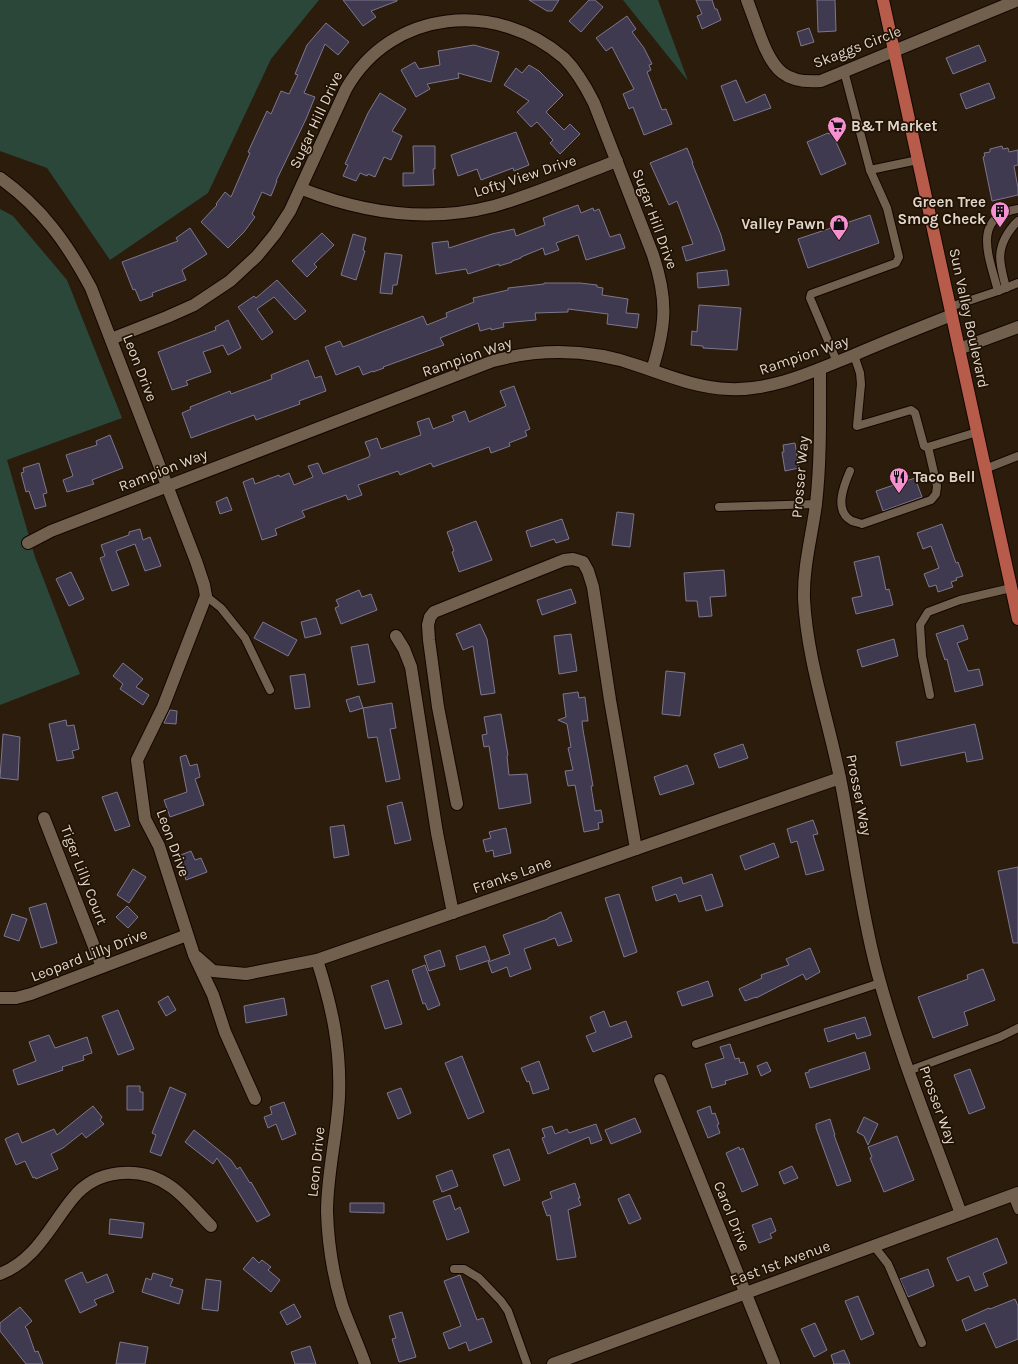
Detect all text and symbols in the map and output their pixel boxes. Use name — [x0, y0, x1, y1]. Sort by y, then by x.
street label: Skaggs Circle — [810, 22, 904, 72]
street label: Sugar Hill Drive — [286, 68, 346, 172]
supermarket icon: B&T Market — [826, 115, 848, 143]
place label: B&T Market — [851, 117, 938, 135]
street label: Lofty View Drive — [472, 151, 578, 201]
street label: Sugar Hill Drive — [629, 166, 681, 272]
place label: Green Tree Smog Check — [898, 193, 986, 228]
building icon: Green Tree Smog Check — [989, 200, 1011, 228]
shop icon: Valley Pawn — [828, 213, 850, 241]
place label: Valley Pawn — [741, 215, 825, 233]
street label: Sun Valley Boulevard — [945, 247, 993, 389]
street label: Rampion Way — [757, 331, 851, 379]
street label: Leon Drive — [119, 332, 161, 404]
street label: Rampion Way — [420, 333, 514, 381]
street label: Prosser Way — [787, 435, 813, 519]
street label: Rampion Way — [116, 445, 210, 495]
restaurant icon: Taco Bell — [888, 466, 910, 494]
place label: Taco Bell — [913, 468, 975, 486]
street label: Prosser Way — [842, 753, 876, 837]
street label: Leon Drive — [152, 807, 194, 879]
street label: Tiger Lilly Court — [57, 823, 111, 928]
street label: Franks Lane — [470, 853, 554, 897]
street label: Leopard Lilly Drive — [28, 925, 150, 985]
street label: Prosser Way — [915, 1063, 961, 1147]
street label: Leon Drive — [303, 1126, 329, 1198]
street label: Carol Drive — [710, 1178, 754, 1254]
street label: East 1st Avenue — [727, 1237, 833, 1289]

